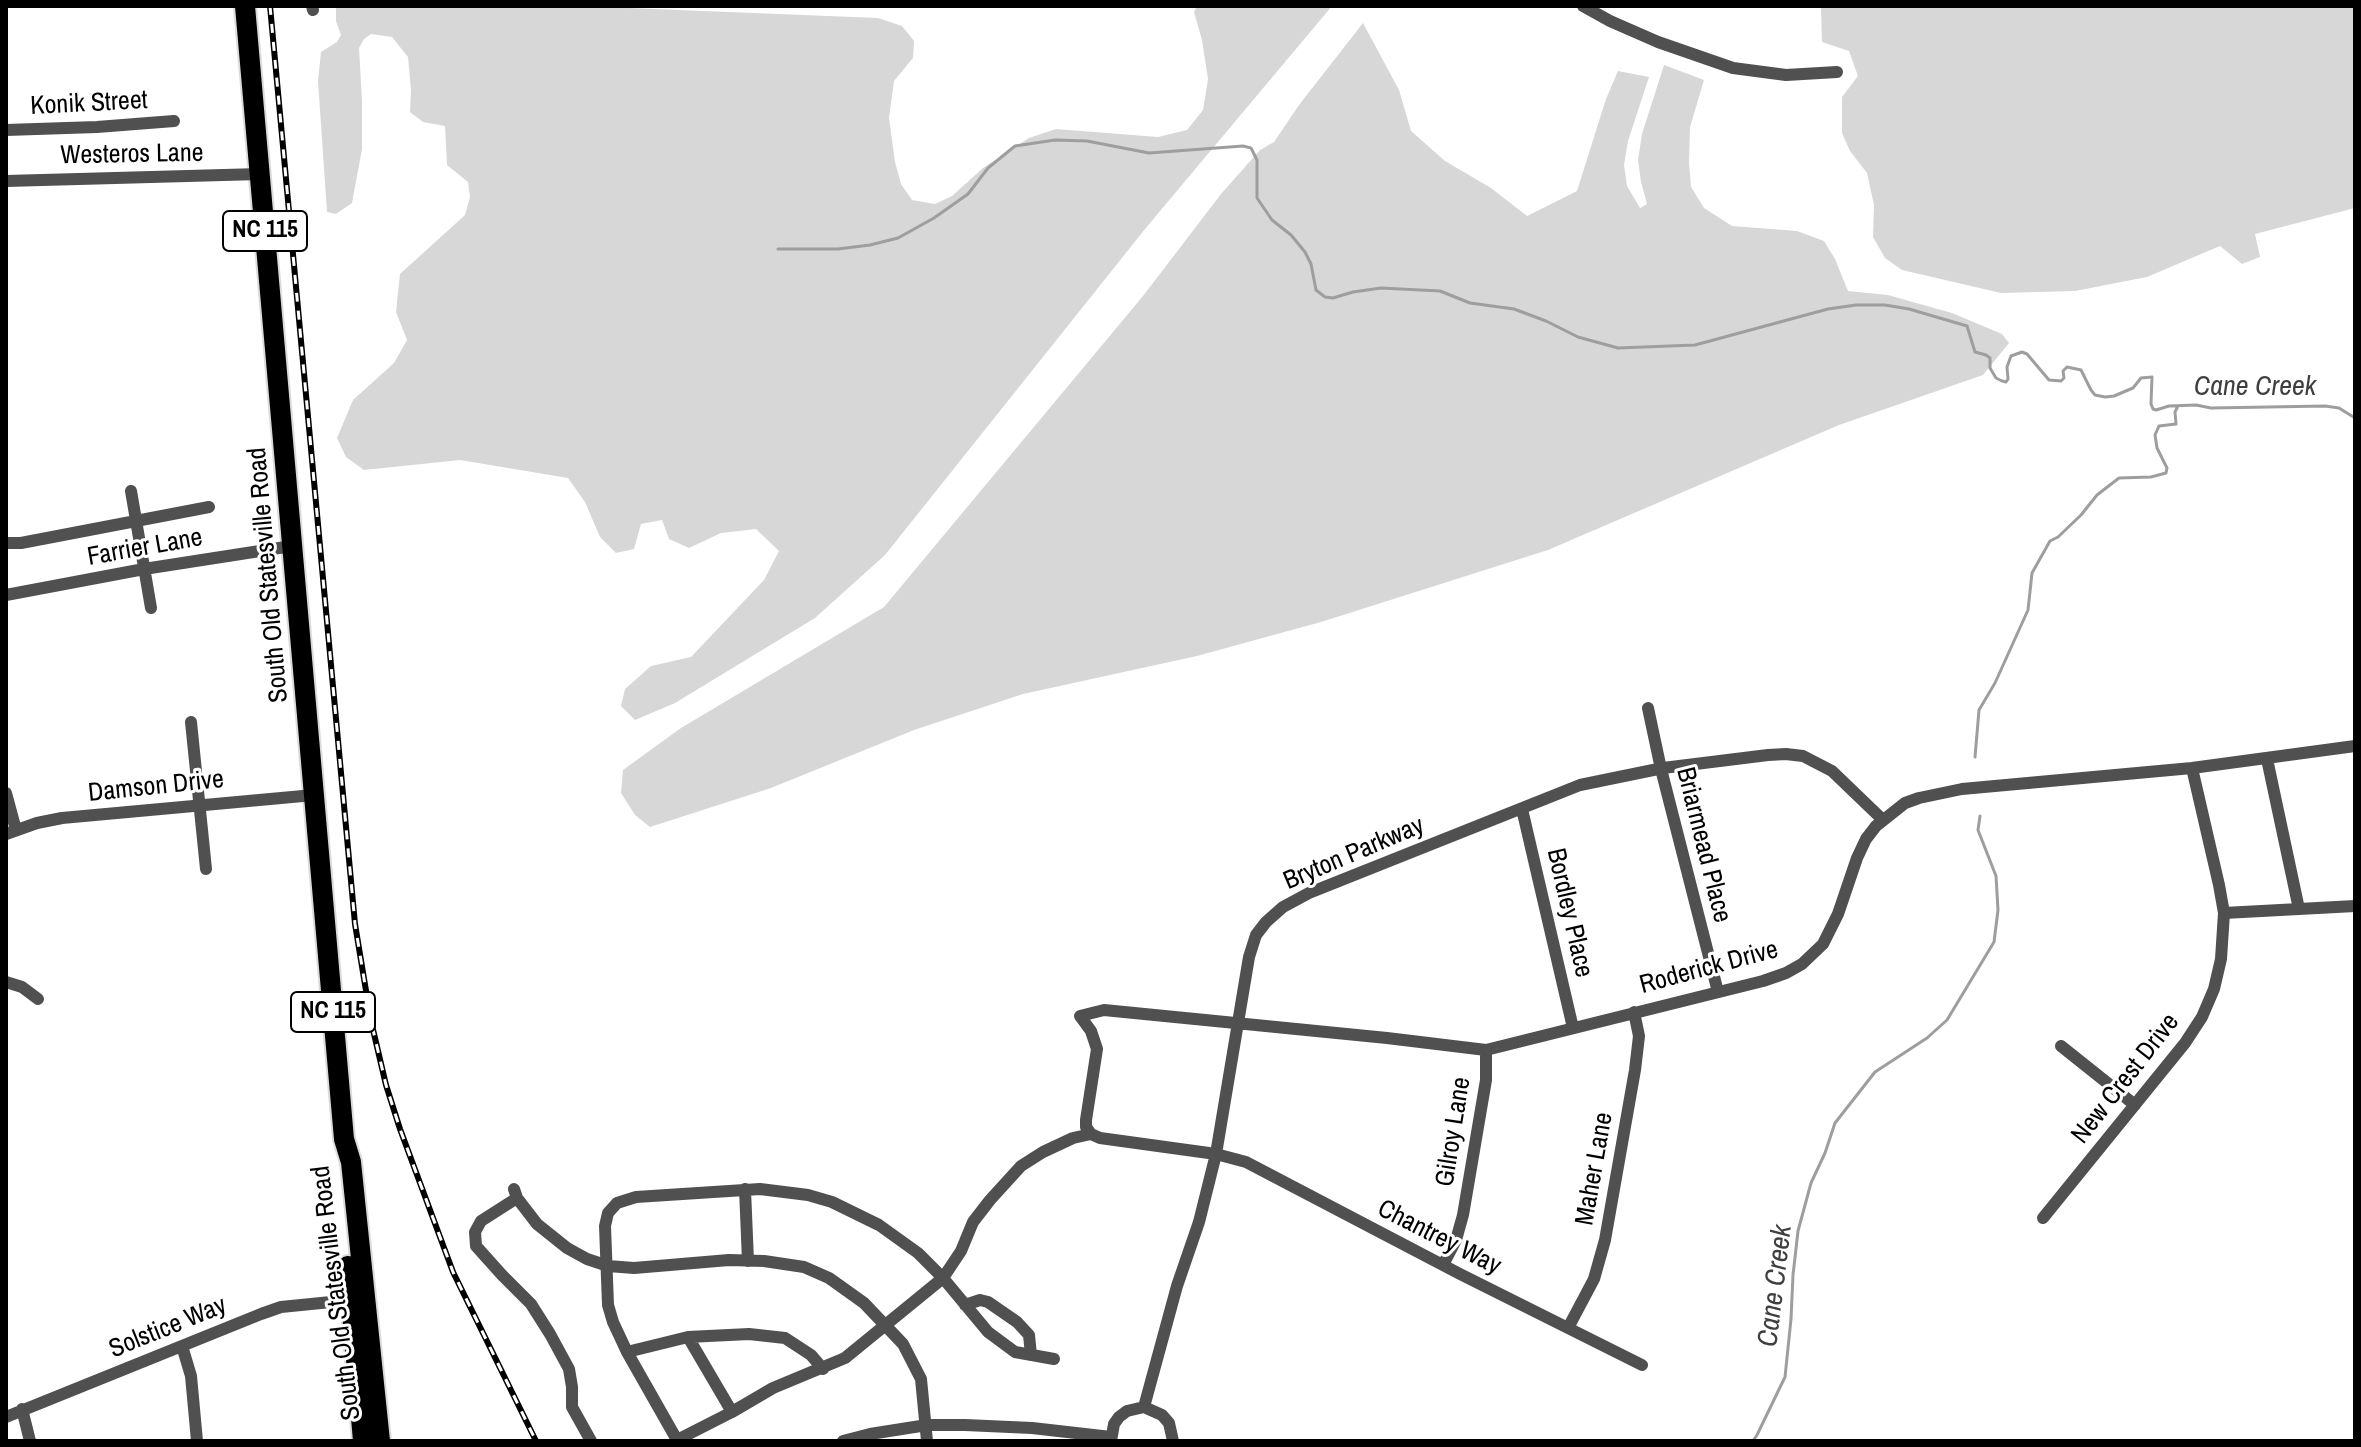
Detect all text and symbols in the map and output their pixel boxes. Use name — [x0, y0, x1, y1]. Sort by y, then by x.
street label: Konik Street — [30, 85, 148, 123]
street label: Westeros Lane — [60, 138, 204, 172]
road number: NC 115 — [223, 211, 307, 251]
water label: Cane Creek — [2194, 370, 2316, 404]
street label: South Old Statesville Road — [242, 446, 296, 704]
street label: Farrier Lane — [85, 523, 205, 573]
street label: Damson Drive — [87, 764, 225, 810]
street label: Briarmead Place — [1669, 764, 1737, 926]
street label: Bryton Parkway — [1279, 810, 1429, 898]
street label: Bordley Place — [1539, 845, 1599, 981]
street label: Roderick Drive — [1636, 935, 1782, 1001]
road number: NC 115 — [291, 992, 375, 1032]
street label: New Crest Drive — [2066, 1008, 2186, 1150]
street label: Gilroy Lane — [1430, 1075, 1478, 1189]
street label: Maher Lane — [1570, 1110, 1620, 1228]
street label: South Old Statesville Road — [306, 1164, 368, 1422]
street label: Chantrey Way — [1372, 1194, 1506, 1282]
water label: Cane Creek — [1752, 1223, 1800, 1349]
street label: Solstice Way — [105, 1290, 231, 1366]

